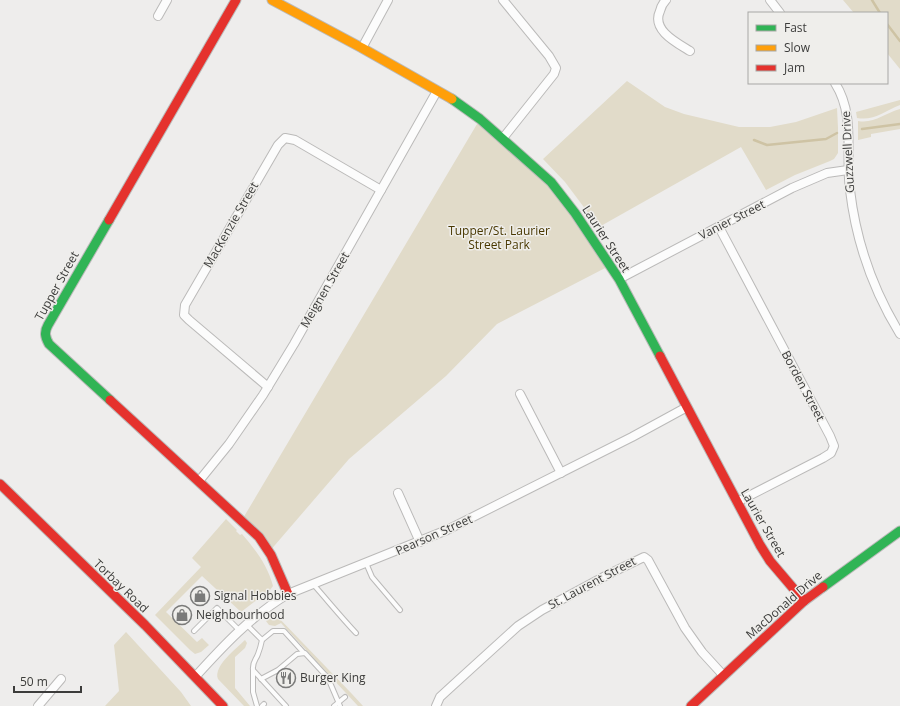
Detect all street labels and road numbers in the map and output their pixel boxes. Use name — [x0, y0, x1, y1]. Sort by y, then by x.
street label: Guzzwell Drive — [837, 110, 858, 193]
street label: MacKenzie Street — [199, 179, 262, 271]
street label: Vanier Street — [696, 196, 768, 244]
street label: Laurier Street — [578, 202, 634, 275]
street label: Tupper Street — [30, 248, 83, 324]
street label: Meignen Street — [296, 249, 353, 331]
street label: Borden Street — [778, 347, 829, 424]
street label: Laurier Street — [737, 485, 790, 560]
street label: Pearson Street — [393, 510, 475, 559]
street label: St. Laurent Street — [545, 552, 639, 613]
street label: Torbay Road — [90, 555, 153, 616]
street label: MacDonald Drive — [742, 567, 826, 643]

